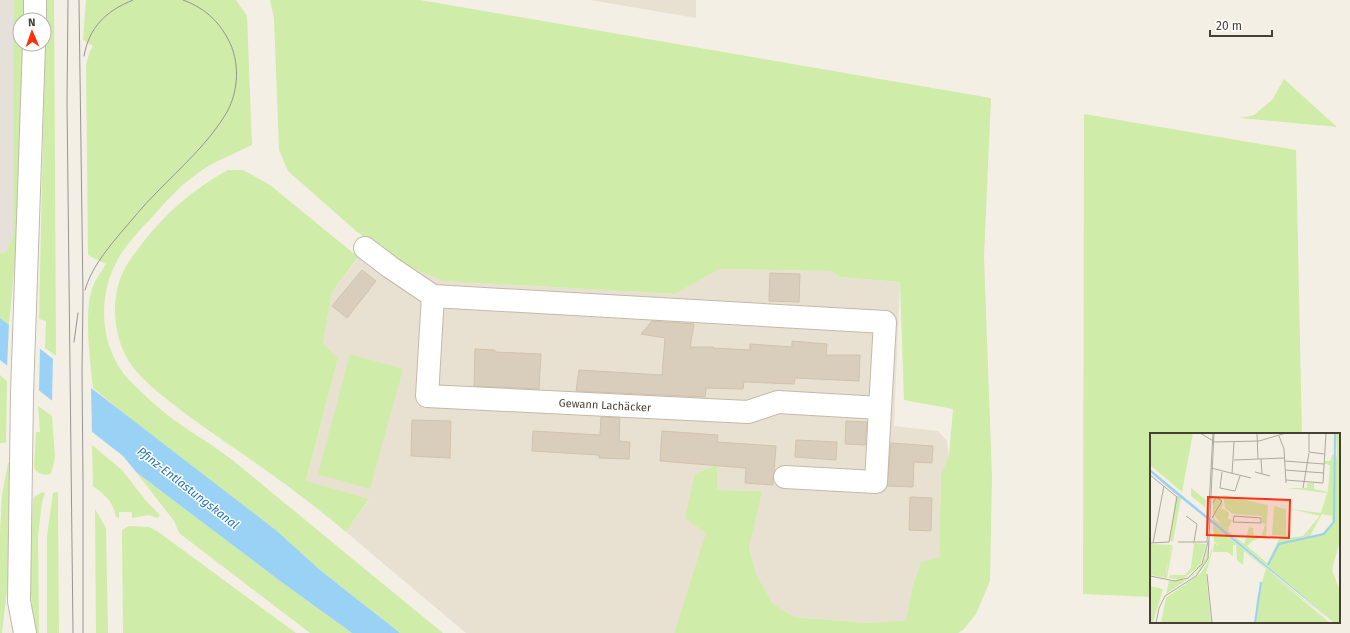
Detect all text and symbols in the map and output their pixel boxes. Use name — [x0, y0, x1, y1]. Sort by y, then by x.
north arrow — [12, 12, 52, 52]
scale bar — [1210, 12, 1272, 38]
text: N — [28, 16, 36, 29]
text: 20 m — [1216, 19, 1242, 33]
street label: Gewann Lachäcker — [558, 397, 652, 414]
inset map — [1150, 433, 1340, 623]
water label: Pfinz-Entlastungskanal — [135, 444, 241, 532]

